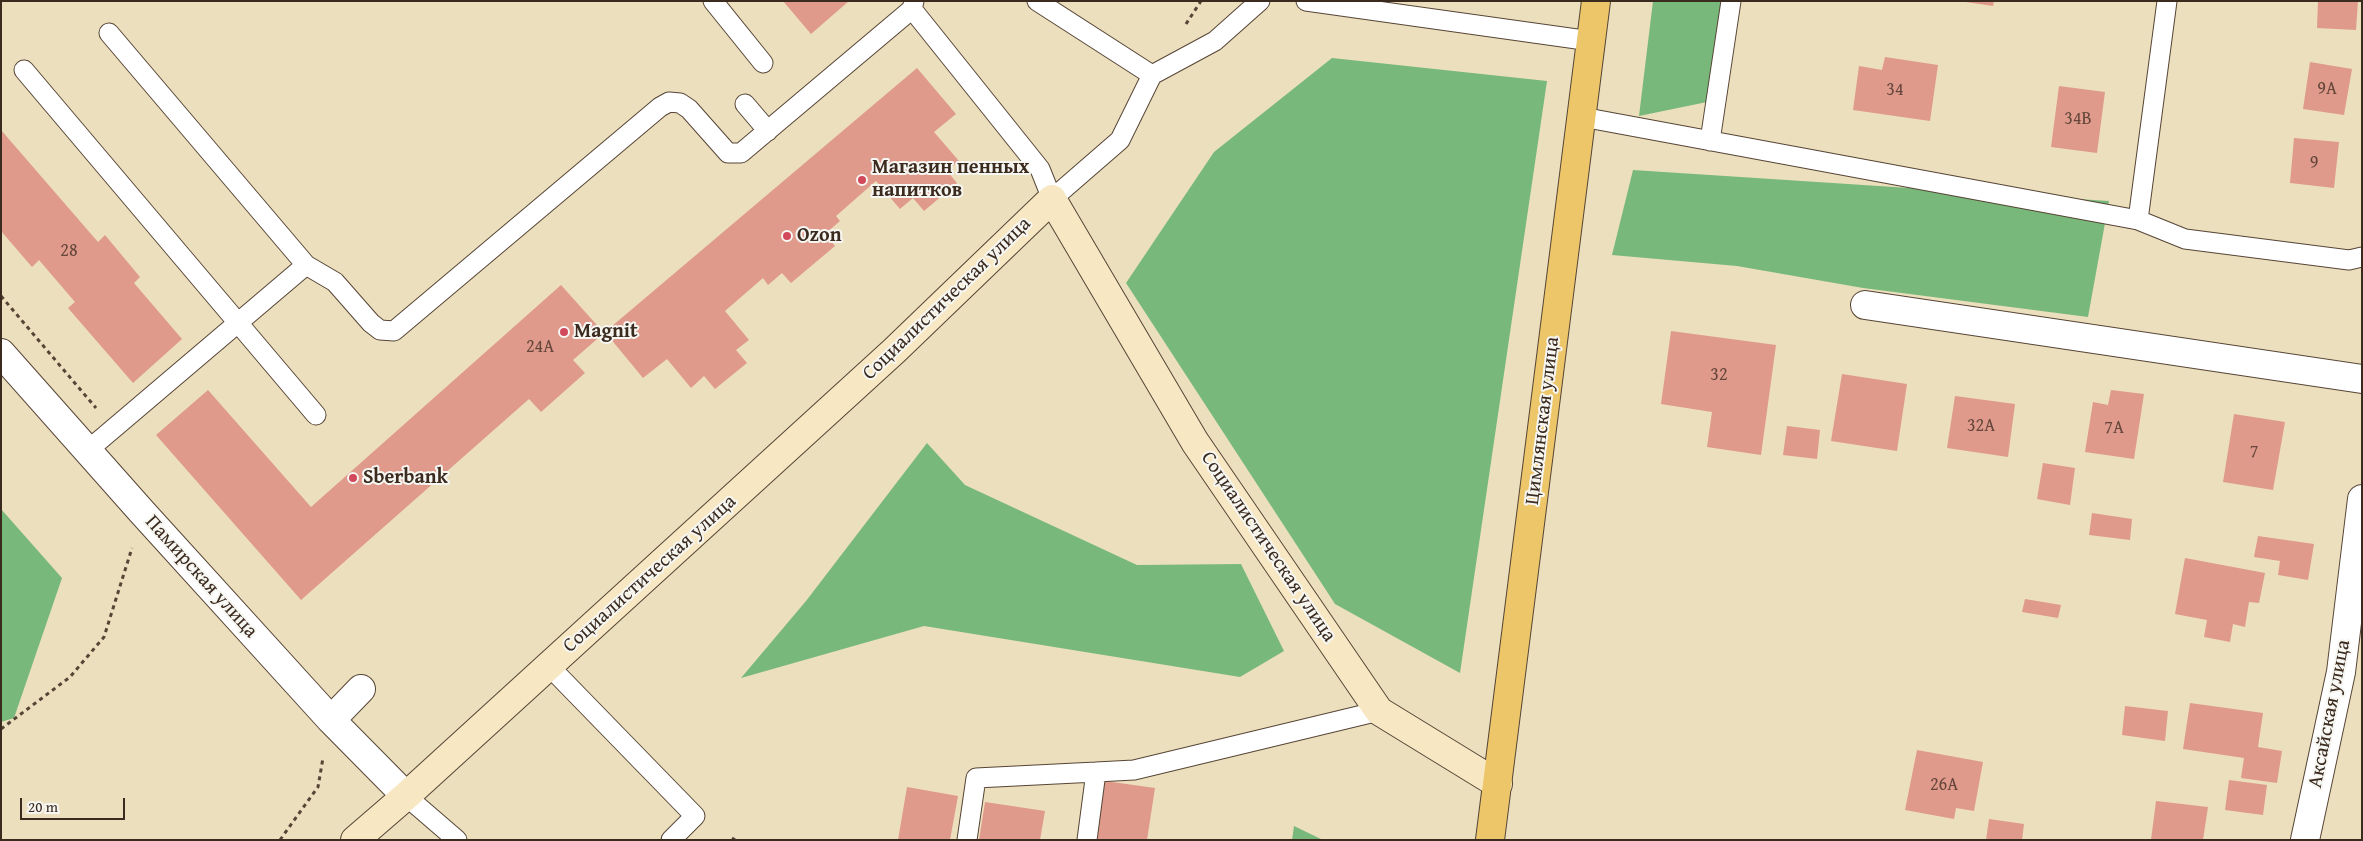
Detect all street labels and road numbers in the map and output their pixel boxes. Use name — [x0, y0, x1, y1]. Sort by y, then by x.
street label: Социалистическая улица — [858, 212, 1036, 386]
street label: Цимлянская улица — [1521, 336, 1565, 506]
street label: Социалистическая улица — [1195, 447, 1341, 647]
street label: Социалистическая улица — [558, 490, 742, 658]
street label: Памирская улица — [140, 511, 262, 643]
street label: Аксайская улица — [2304, 638, 2356, 790]

